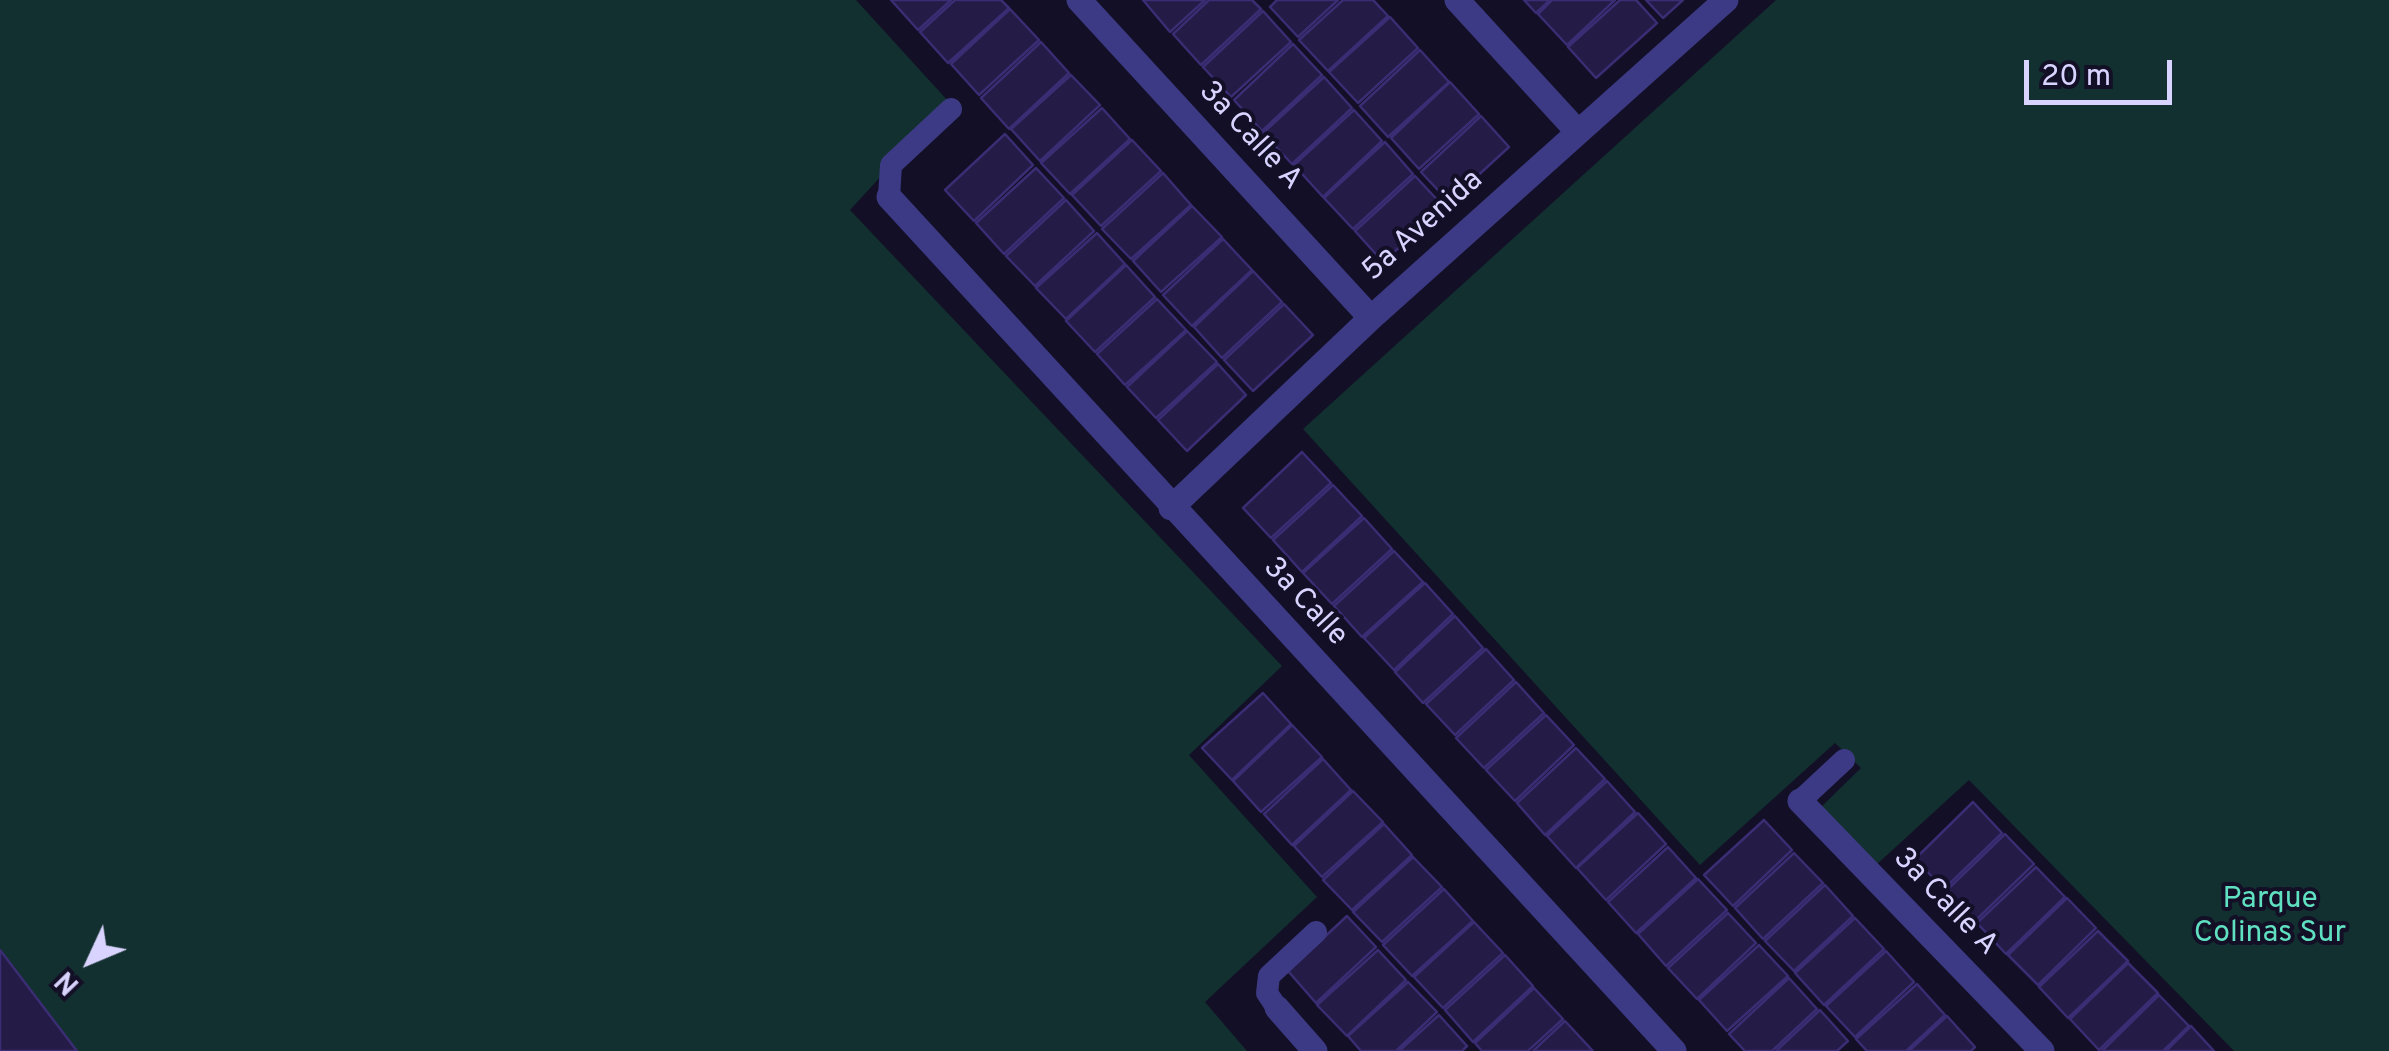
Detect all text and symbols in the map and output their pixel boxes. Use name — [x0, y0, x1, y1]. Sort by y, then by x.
scale bar — [2029, 40, 2176, 102]
text: 20 m — [2041, 59, 2111, 96]
street label: 3a Calle A — [1190, 75, 1308, 199]
street label: 5a Avenida — [1357, 164, 1491, 290]
street label: 3a Calle — [1254, 551, 1354, 655]
street label: 3a Calle A — [1884, 842, 2004, 964]
park label: Parque Colinas Sur — [2194, 883, 2346, 954]
north arrow — [40, 911, 140, 1011]
text: N — [48, 962, 88, 1002]

